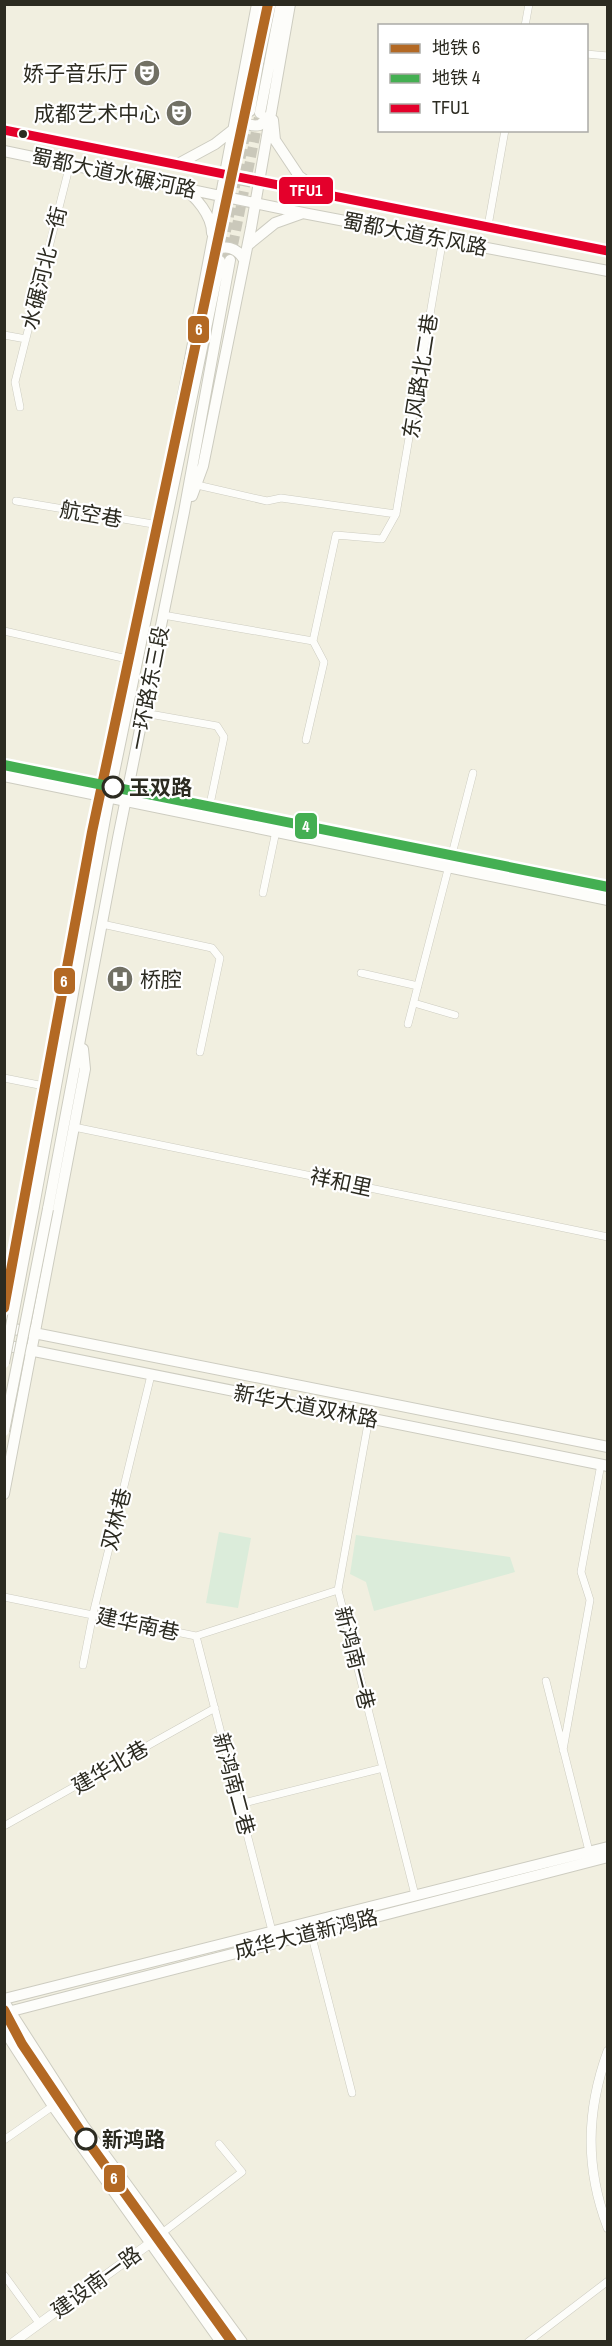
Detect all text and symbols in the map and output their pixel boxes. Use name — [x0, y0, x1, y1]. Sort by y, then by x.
legend — [378, 24, 588, 132]
text: 地铁 6 — [432, 35, 480, 60]
theatre icon: 娇子音乐厅 — [132, 58, 162, 88]
place label: 娇子音乐厅 — [23, 59, 128, 88]
text: 地铁 4 — [432, 65, 480, 90]
text: TFU1 — [432, 95, 470, 120]
theatre icon: 成都艺术中心 — [164, 98, 194, 128]
place label: 成都艺术中心 — [34, 99, 160, 128]
unlabelled marker — [17, 128, 29, 140]
street label: 蜀都大道水碾河路 — [29, 141, 199, 205]
line badge: TFU1 — [278, 176, 334, 205]
text: TFU1 — [290, 179, 323, 201]
street label: 水碾河北一街 — [15, 203, 73, 333]
street label: 蜀都大道东风路 — [340, 206, 490, 262]
street label: 东风路北二巷 — [396, 312, 444, 440]
line badge: 6 — [187, 315, 210, 344]
text: 6 — [195, 318, 203, 340]
street label: 航空巷 — [57, 494, 125, 534]
street label: 一环路东三段 — [123, 623, 175, 753]
place label: 玉双路 — [129, 773, 192, 802]
marker: 玉双路 — [102, 776, 124, 798]
line badge: 4 — [294, 812, 318, 840]
text: 4 — [302, 815, 310, 837]
hospital icon: 桥腔 — [105, 964, 135, 994]
place label: 桥腔 — [140, 965, 182, 994]
line badge: 6 — [53, 967, 76, 995]
text: 6 — [60, 970, 68, 992]
street label: 祥和里 — [307, 1161, 375, 1203]
street label: 新华大道双林路 — [231, 1378, 381, 1434]
street label: 双林巷 — [94, 1485, 138, 1553]
street label: 建华南巷 — [94, 1601, 182, 1647]
street label: 新鸿南一巷 — [328, 1604, 382, 1712]
street label: 新鸿南二巷 — [206, 1730, 262, 1838]
street label: 建华北巷 — [66, 1733, 154, 1801]
street label: 成华大道新鸿路 — [231, 1902, 381, 1966]
place label: 新鸿路 — [102, 2125, 165, 2154]
marker: 新鸿路 — [75, 2128, 97, 2150]
line badge: 6 — [103, 2164, 126, 2193]
text: 6 — [110, 2167, 118, 2189]
street label: 建设南一路 — [45, 2239, 147, 2325]

